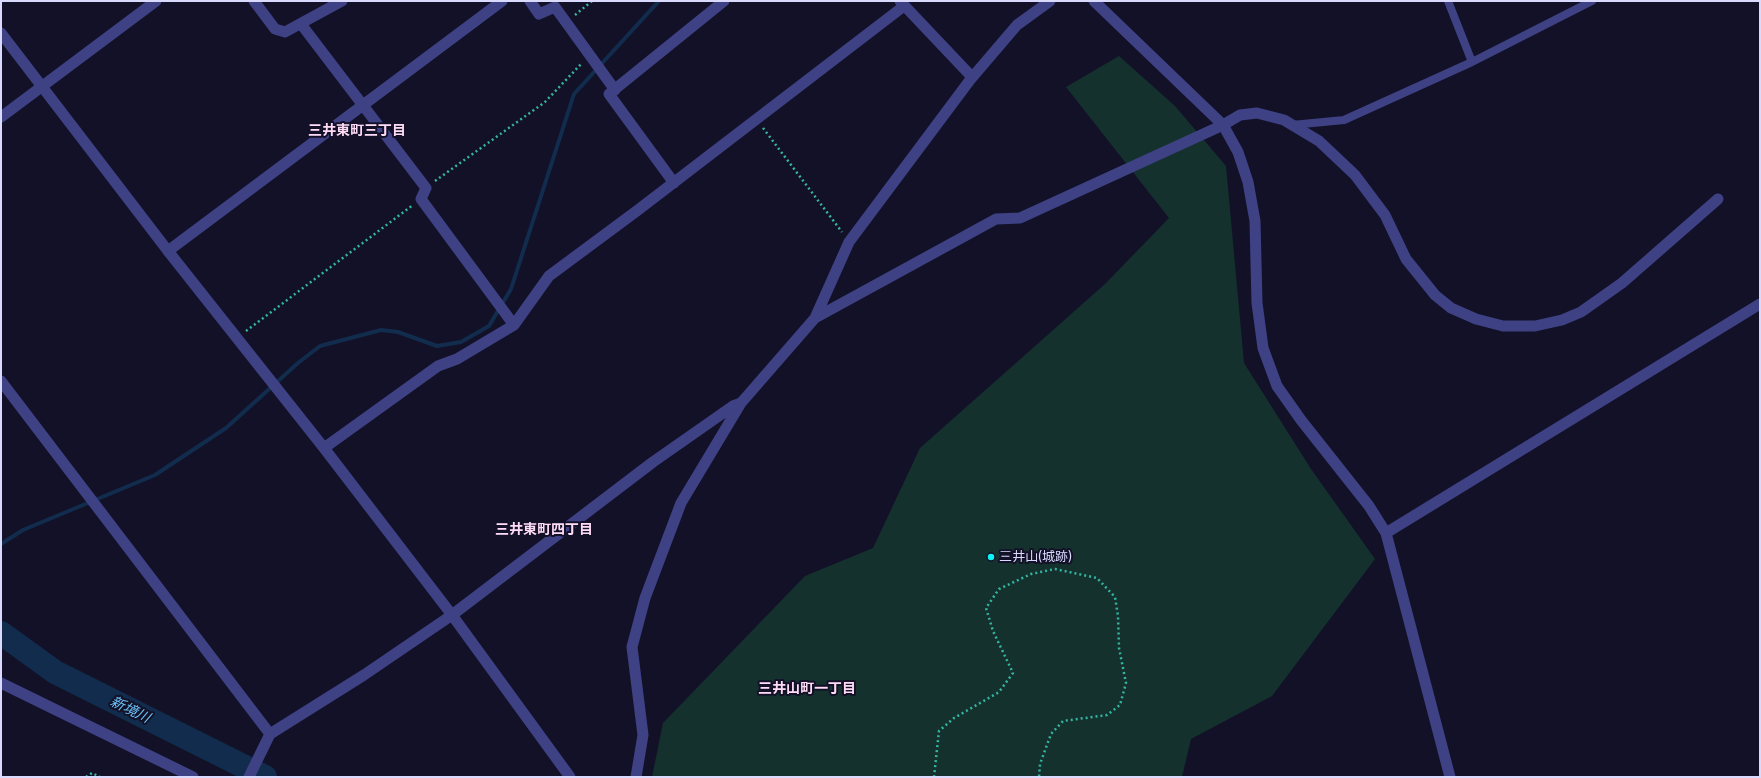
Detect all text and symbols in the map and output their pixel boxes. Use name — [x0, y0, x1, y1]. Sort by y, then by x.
district label: 三井東町三丁目 — [308, 123, 406, 139]
district label: 三井東町四丁目 — [495, 522, 593, 538]
place label: 三井山(城跡) — [999, 549, 1072, 565]
marker: 三井山(城跡) — [986, 552, 996, 562]
district label: 三井山町一丁目 — [758, 681, 856, 697]
water label: 新境川 — [107, 693, 153, 727]

